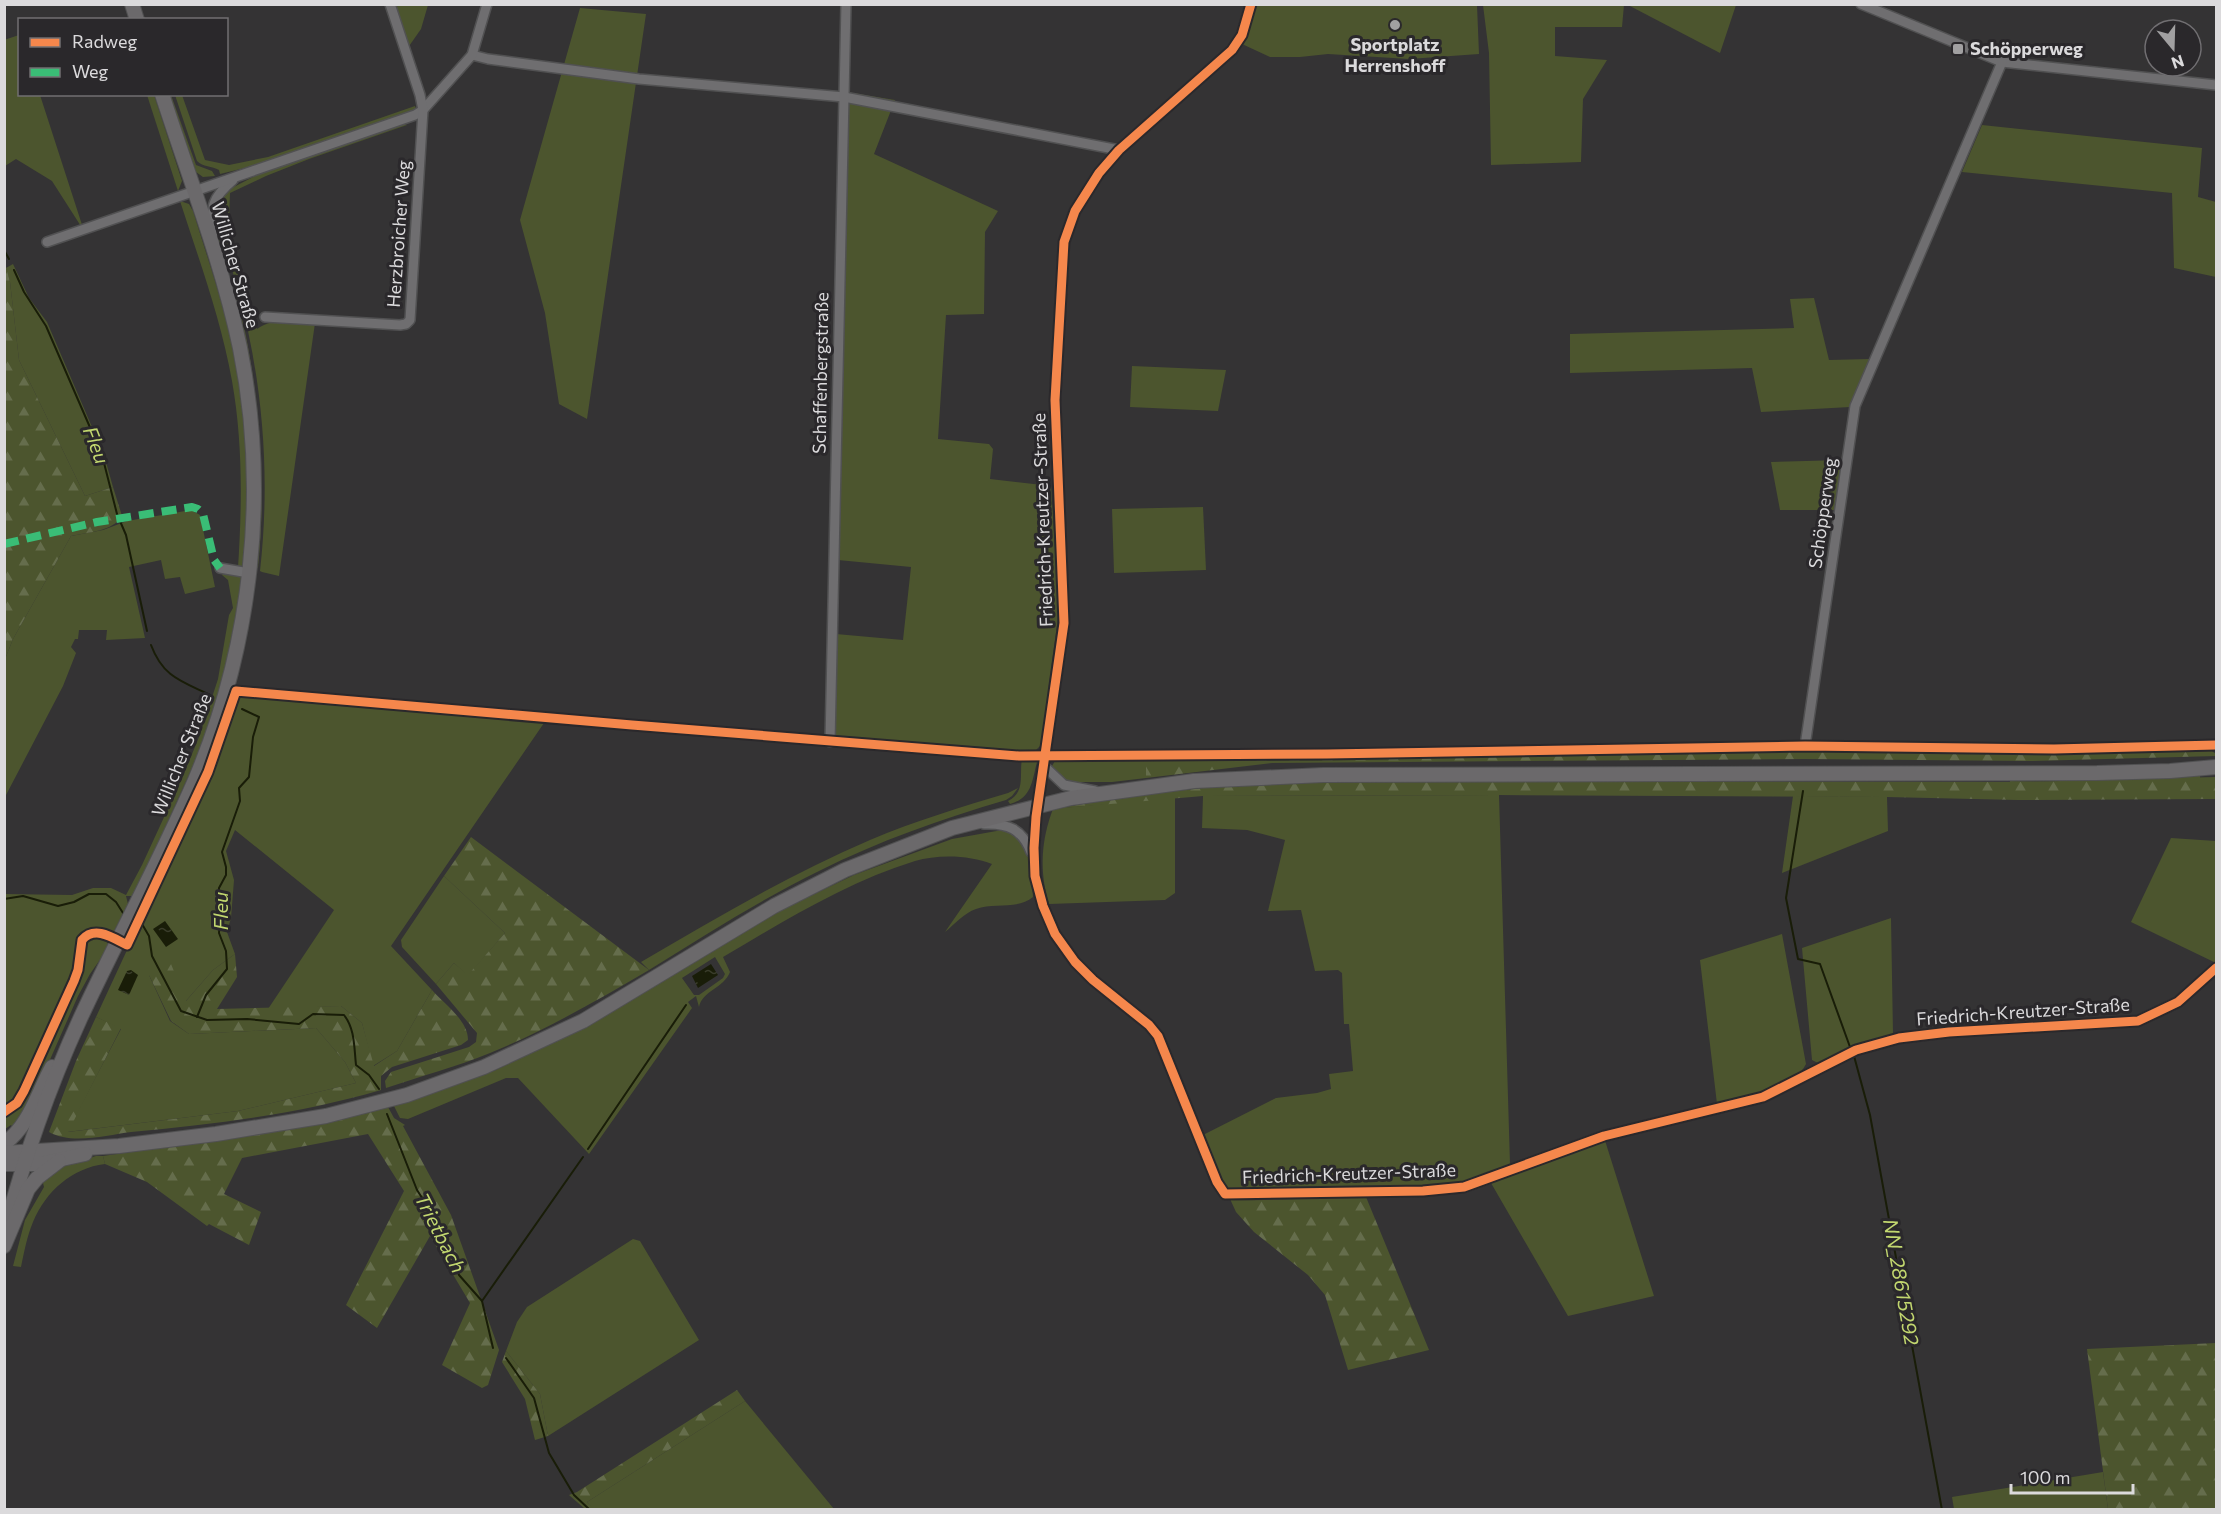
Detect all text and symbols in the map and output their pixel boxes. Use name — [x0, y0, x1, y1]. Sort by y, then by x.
legend — [18, 18, 228, 96]
marker: Sportplatz Herrenshoff — [1388, 18, 1402, 32]
north arrow — [2143, 18, 2203, 78]
text: Radweg — [72, 30, 137, 52]
place label: Sportplatz Herrenshoff — [1344, 33, 1446, 76]
place label: Schöpperweg — [1970, 37, 2083, 59]
marker: Schöpperweg — [1951, 42, 1965, 56]
text: N — [2169, 52, 2187, 74]
text: Weg — [72, 60, 109, 82]
street label: Herzbroicher Weg — [382, 159, 414, 308]
street label: Willicher Straße — [207, 199, 265, 331]
street label: Schaffenbergstraße — [808, 292, 832, 454]
street label: Friedrich-Kreutzer-Straße — [1027, 413, 1057, 627]
water label: Fleu — [79, 422, 115, 467]
street label: Schöpperweg — [1803, 456, 1841, 570]
street label: Willicher Straße — [146, 690, 216, 819]
water label: Fleu — [208, 892, 232, 930]
street label: Friedrich-Kreutzer-Straße — [1915, 993, 2130, 1029]
street label: Friedrich-Kreutzer-Straße — [1242, 1158, 1456, 1188]
water label: Trietbach — [411, 1189, 471, 1277]
water label: NN_28615292 — [1879, 1217, 1925, 1347]
scale bar — [2011, 1457, 2132, 1495]
text: 100 m — [2020, 1466, 2070, 1488]

